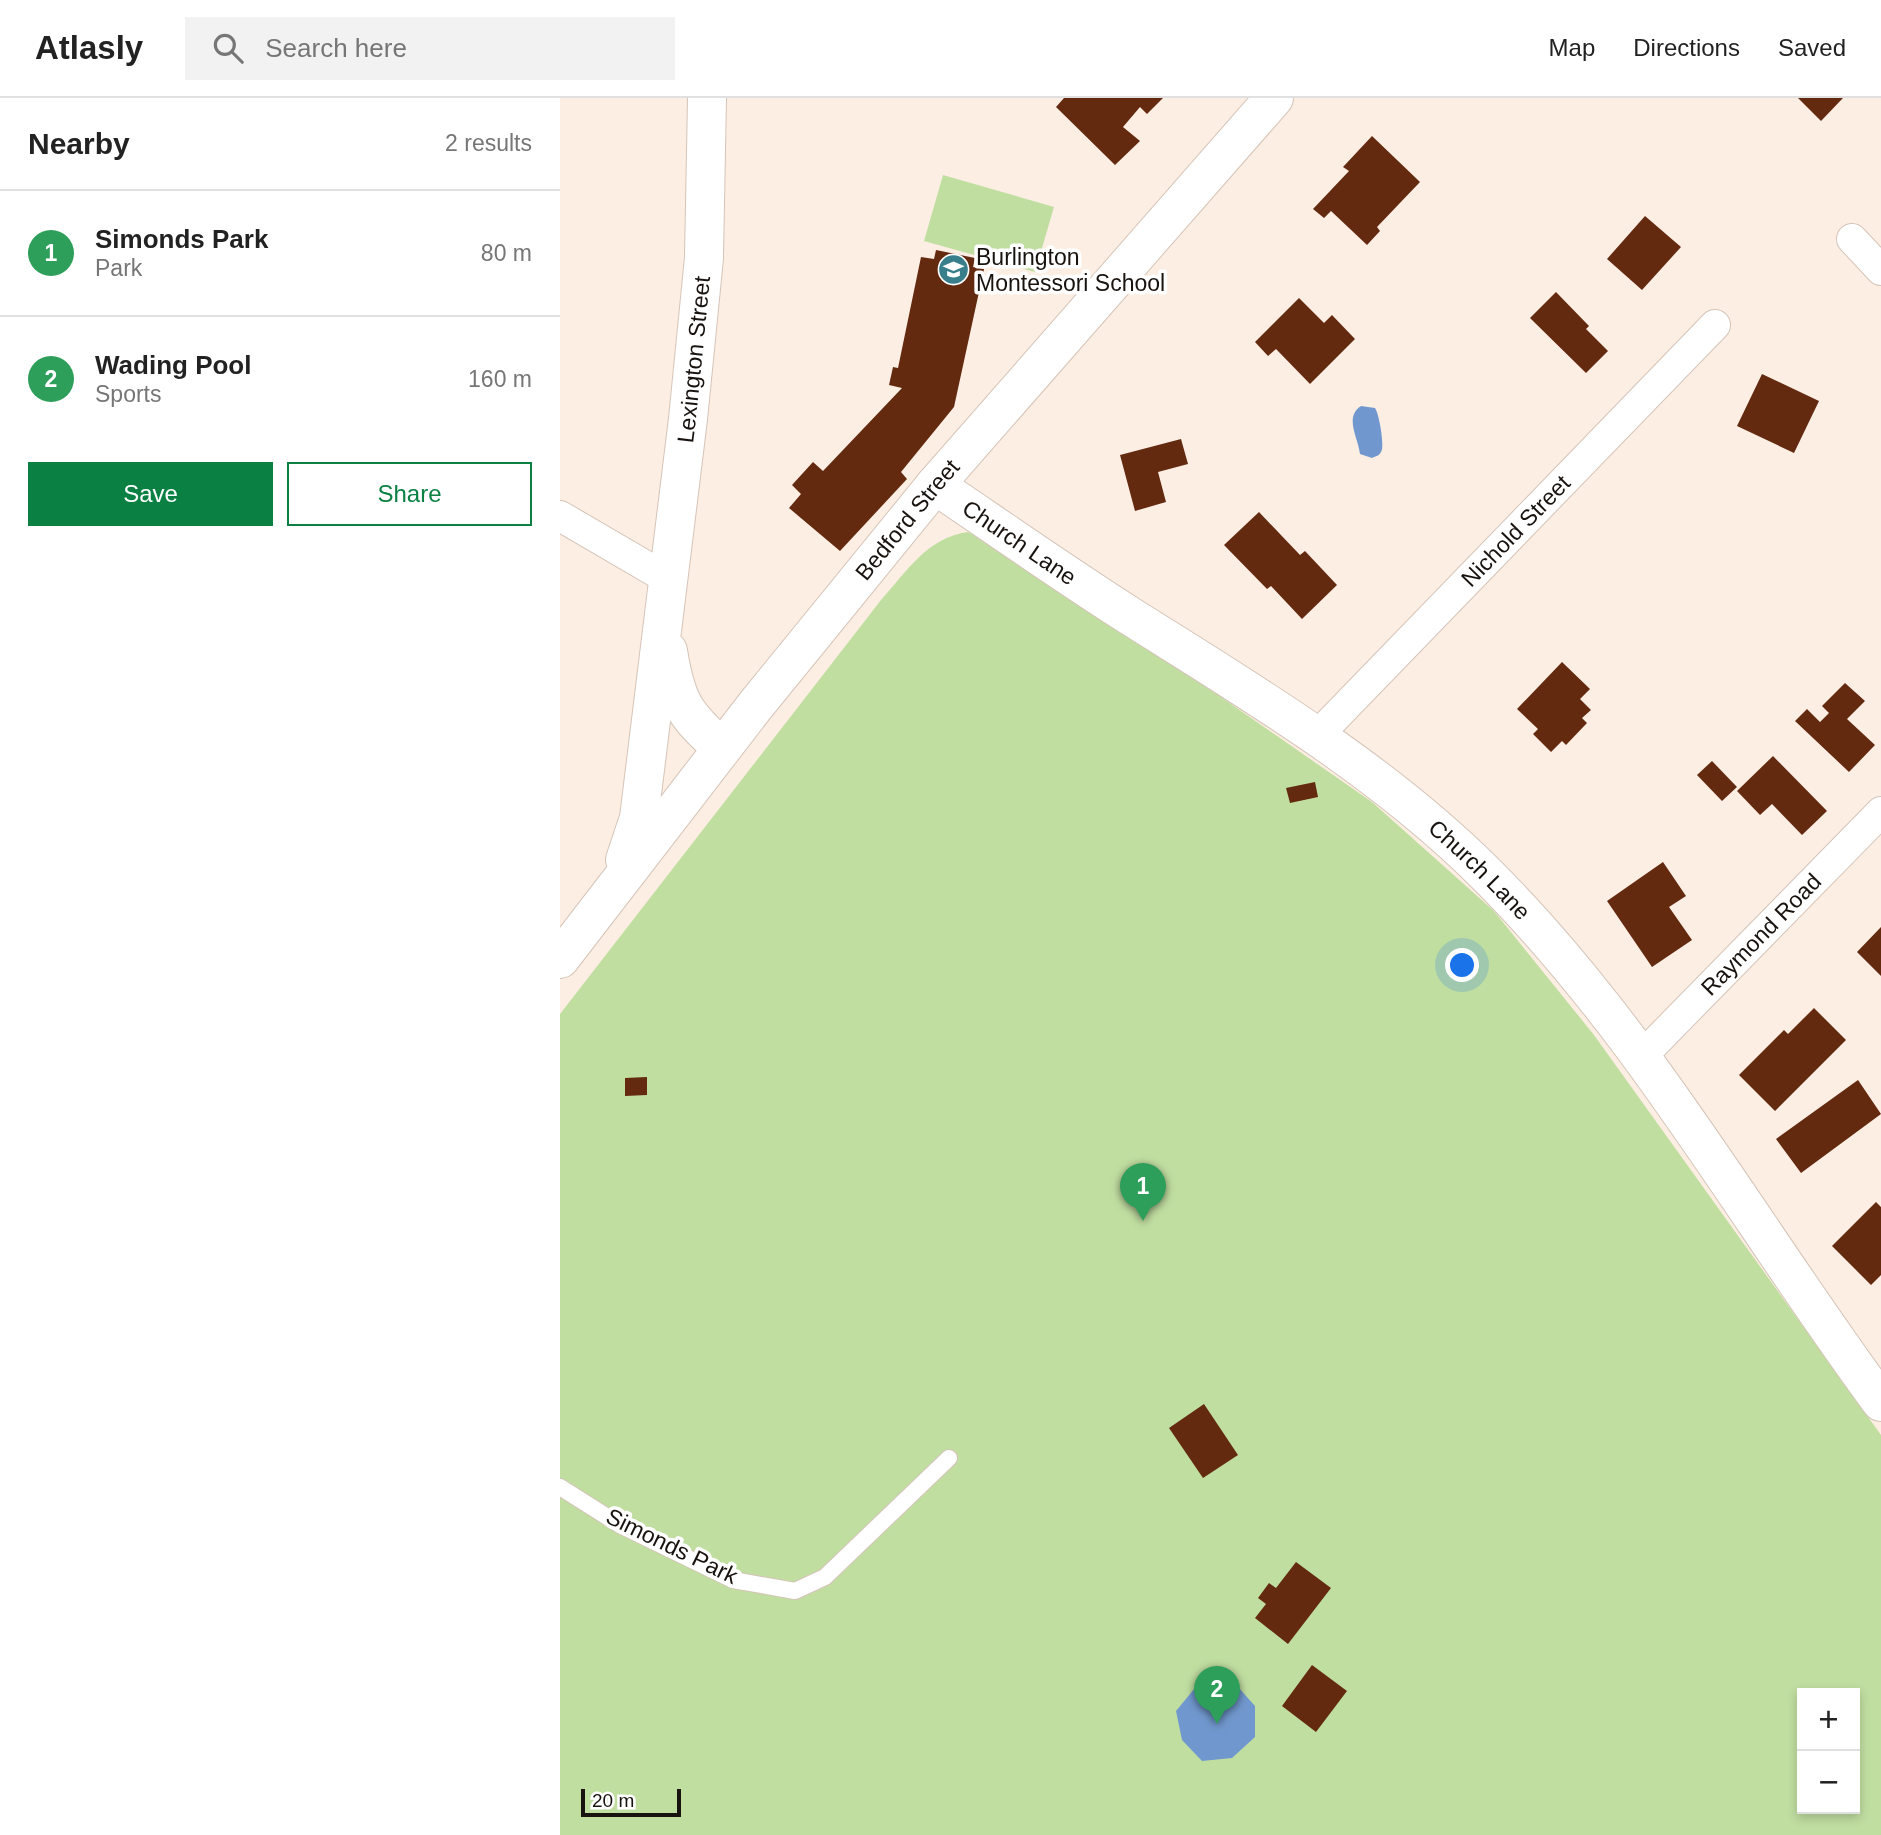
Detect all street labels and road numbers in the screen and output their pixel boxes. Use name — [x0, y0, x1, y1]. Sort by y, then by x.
street label: Lexington Street — [672, 274, 715, 444]
street label: Bedford Street — [850, 454, 965, 585]
street label: Nichold Street — [1456, 469, 1576, 592]
street label: Church Lane — [958, 495, 1081, 590]
street label: Church Lane — [1424, 814, 1536, 925]
street label: Raymond Road — [1696, 868, 1826, 1001]
street label: Simonds Park — [602, 1503, 742, 1589]

